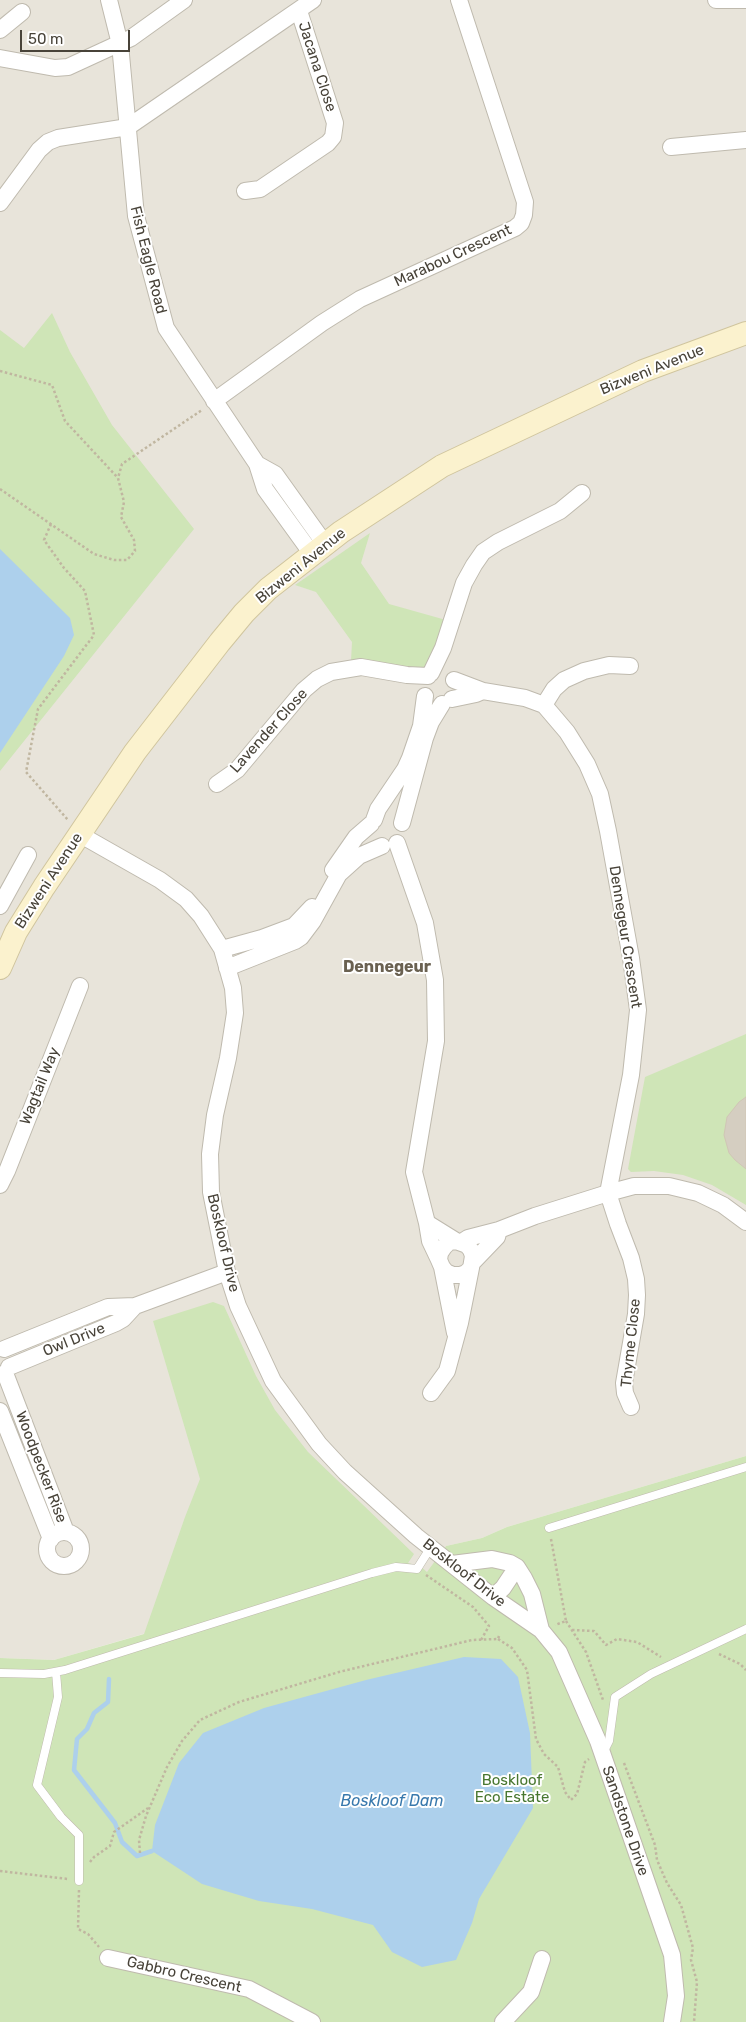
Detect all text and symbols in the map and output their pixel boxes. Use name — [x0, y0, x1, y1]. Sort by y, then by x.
scale bar — [22, 20, 132, 52]
street label: Jacana Close — [294, 20, 340, 114]
text: 50 m — [28, 30, 63, 48]
street label: Fish Eagle Road — [126, 204, 170, 316]
street label: Marabou Crescent — [391, 221, 515, 291]
street label: Bizweni Avenue — [597, 341, 707, 399]
street label: Bizweni Avenue — [252, 524, 350, 608]
street label: Lavender Close — [226, 685, 312, 777]
street label: Bizweni Avenue — [11, 830, 87, 932]
street label: Dennegeur Crescent — [605, 864, 645, 1010]
district label: Dennegeur — [343, 957, 431, 977]
street label: Wagtail Way — [16, 1045, 64, 1127]
street label: Boskloof Drive — [203, 1192, 243, 1294]
street label: Thyme Close — [617, 1298, 645, 1388]
street label: Owl Drive — [40, 1319, 108, 1361]
street label: Woodpecker Rise — [11, 1409, 71, 1525]
street label: Boskloof Drive — [419, 1535, 509, 1611]
street label: Sandstone Drive — [598, 1764, 652, 1878]
park label: Boskloof Eco Estate — [475, 1772, 549, 1807]
water label: Boskloof Dam — [340, 1791, 444, 1811]
street label: Gabbro Crescent — [125, 1953, 243, 1997]

